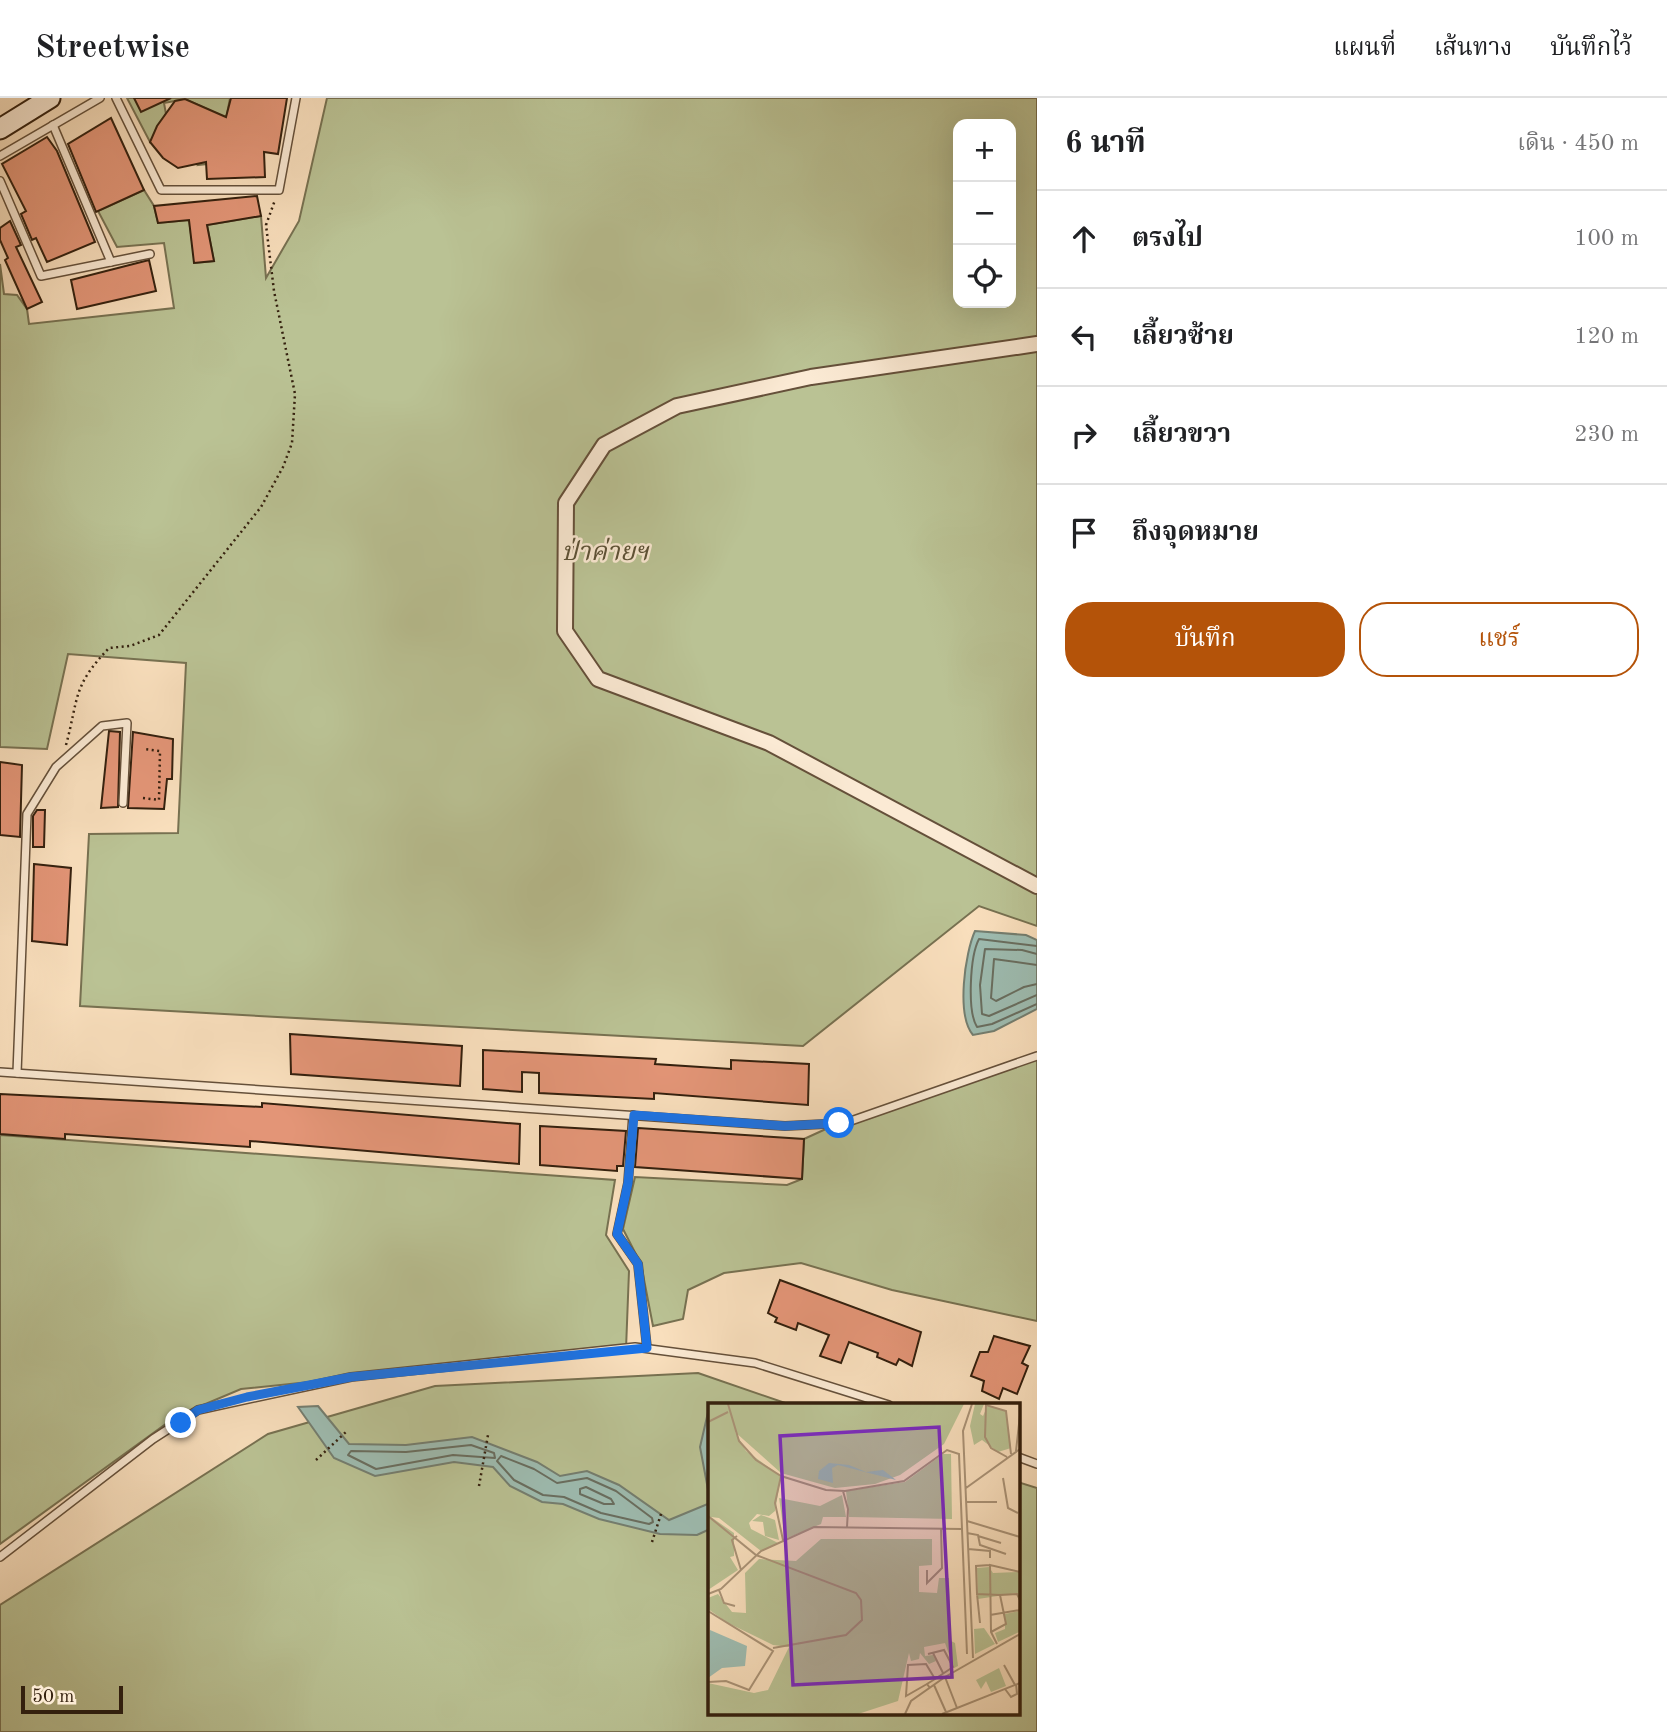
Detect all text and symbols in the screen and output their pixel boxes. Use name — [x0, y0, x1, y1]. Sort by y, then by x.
text: Streetwise — [35, 32, 190, 65]
text: แผนที่ — [1333, 37, 1396, 61]
text: เส้นทาง — [1434, 37, 1512, 61]
text: บันทึกไว้ — [1550, 37, 1632, 61]
map controls — [953, 119, 1016, 308]
button: + — [953, 119, 1016, 182]
text: 6 นาที — [1065, 129, 1146, 159]
text: เดิน · 450 m — [1517, 132, 1639, 155]
button: − — [953, 182, 1016, 245]
icon: ahead — [1065, 220, 1103, 258]
text: ตรงไป — [1132, 226, 1203, 252]
text: 100 m — [1574, 227, 1639, 250]
button: locate — [953, 245, 1016, 308]
icon: left — [1065, 318, 1103, 356]
text: เลี้ยวซ้าย — [1132, 324, 1234, 350]
text: 120 m — [1574, 325, 1639, 348]
icon: right — [1065, 416, 1103, 454]
text: เลี้ยวขวา — [1132, 422, 1231, 448]
text: 230 m — [1574, 423, 1639, 446]
icon: arrive — [1065, 514, 1103, 552]
text: ถึงจุดหมาย — [1132, 520, 1259, 546]
park label: ป่าค่ายฯ — [561, 537, 650, 566]
button: บันทึก — [1065, 602, 1345, 677]
button: แชร์ — [1359, 602, 1639, 677]
route start — [823, 1107, 854, 1138]
inset map — [708, 1403, 1020, 1714]
route end — [165, 1407, 196, 1438]
scale bar — [21, 1683, 122, 1715]
text: 50 m — [32, 1688, 74, 1707]

